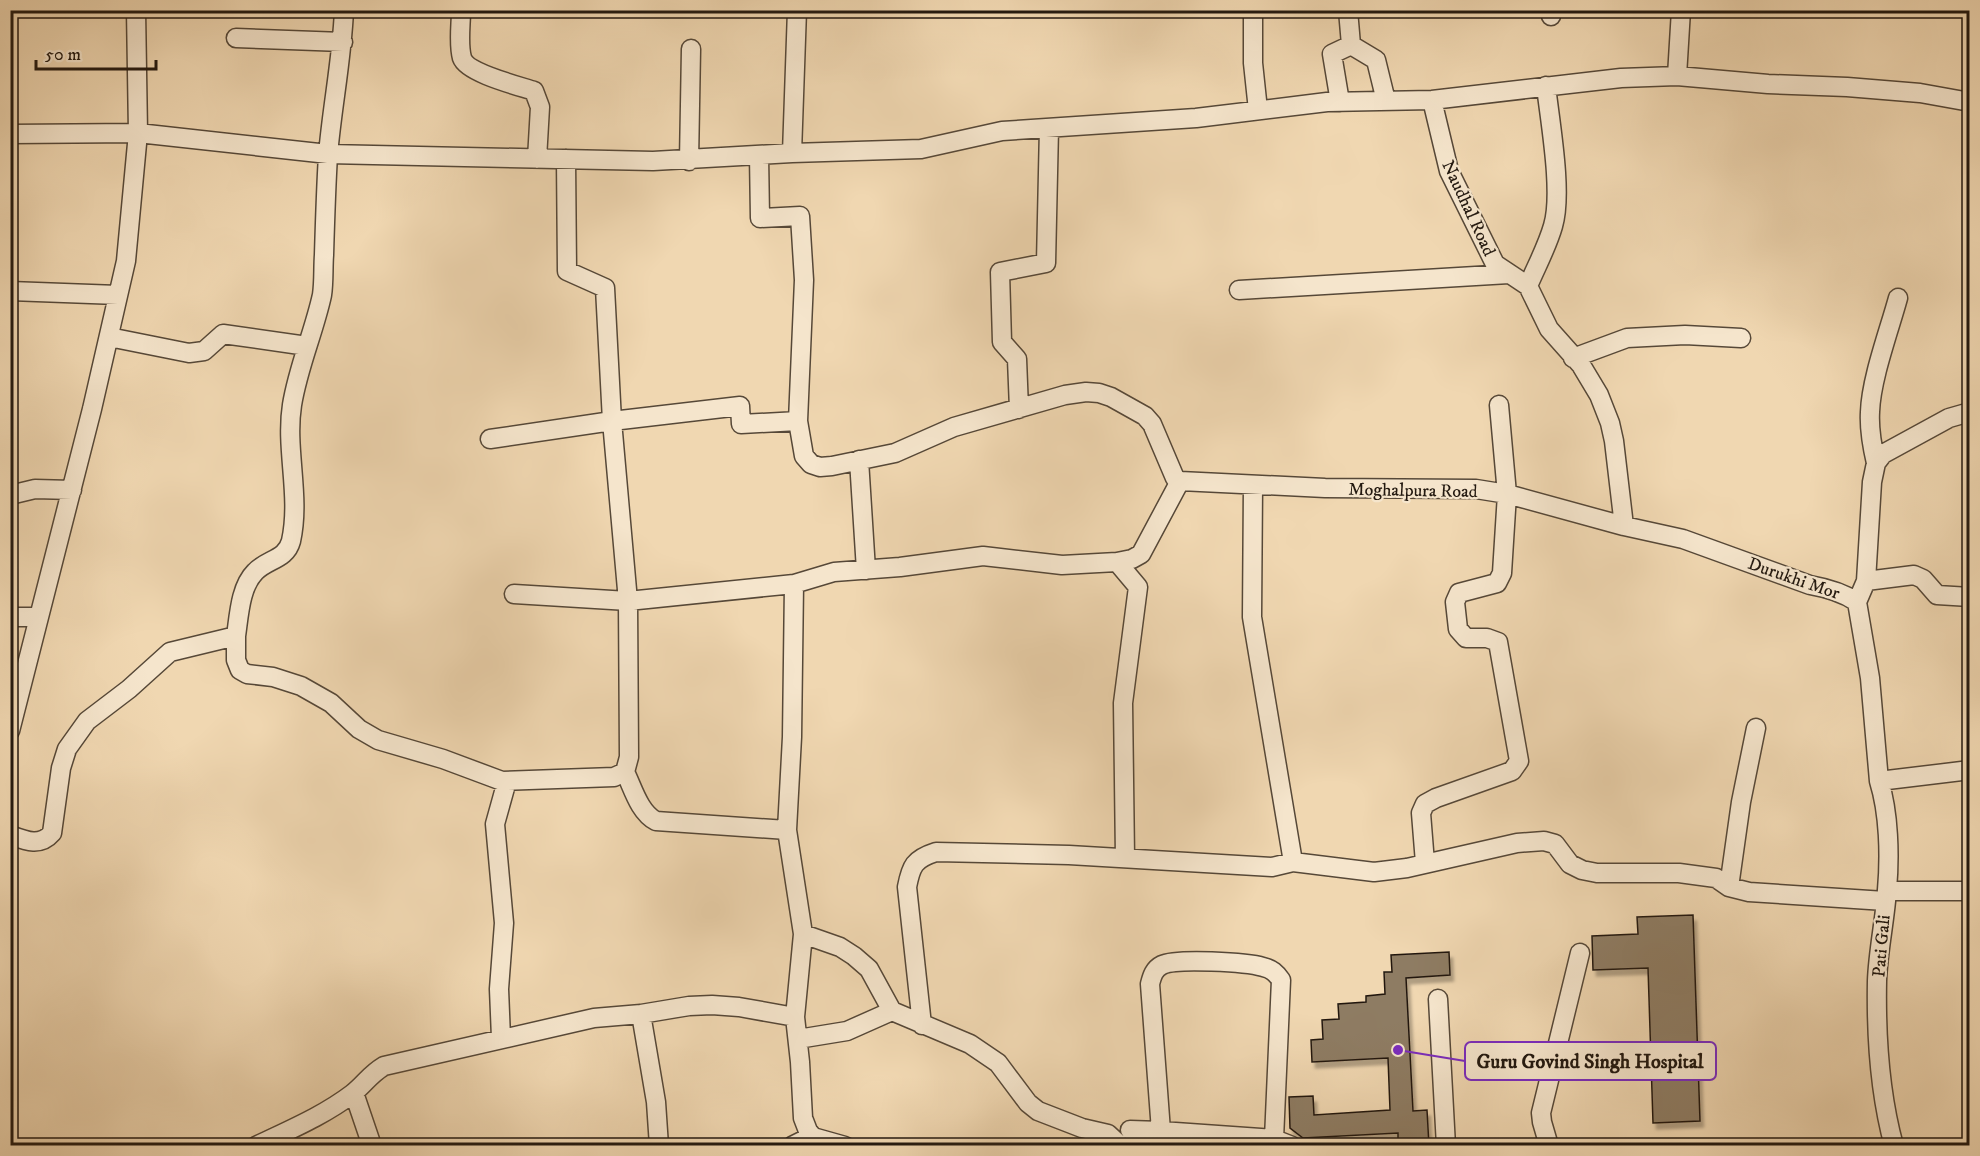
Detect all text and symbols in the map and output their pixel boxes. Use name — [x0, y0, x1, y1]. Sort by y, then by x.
scale bar — [36, 33, 156, 71]
text: 50 m — [45, 44, 81, 66]
street label: Naudhal Road — [1436, 157, 1500, 260]
street label: Moghalpura Road — [1348, 479, 1478, 503]
street label: Durukhi Mor — [1745, 553, 1843, 605]
street label: Pati Gali — [1868, 914, 1896, 978]
callout: Guru Govind Singh Hospital — [1465, 1042, 1716, 1080]
text: Guru Govind Singh Hospital — [1477, 1050, 1704, 1075]

